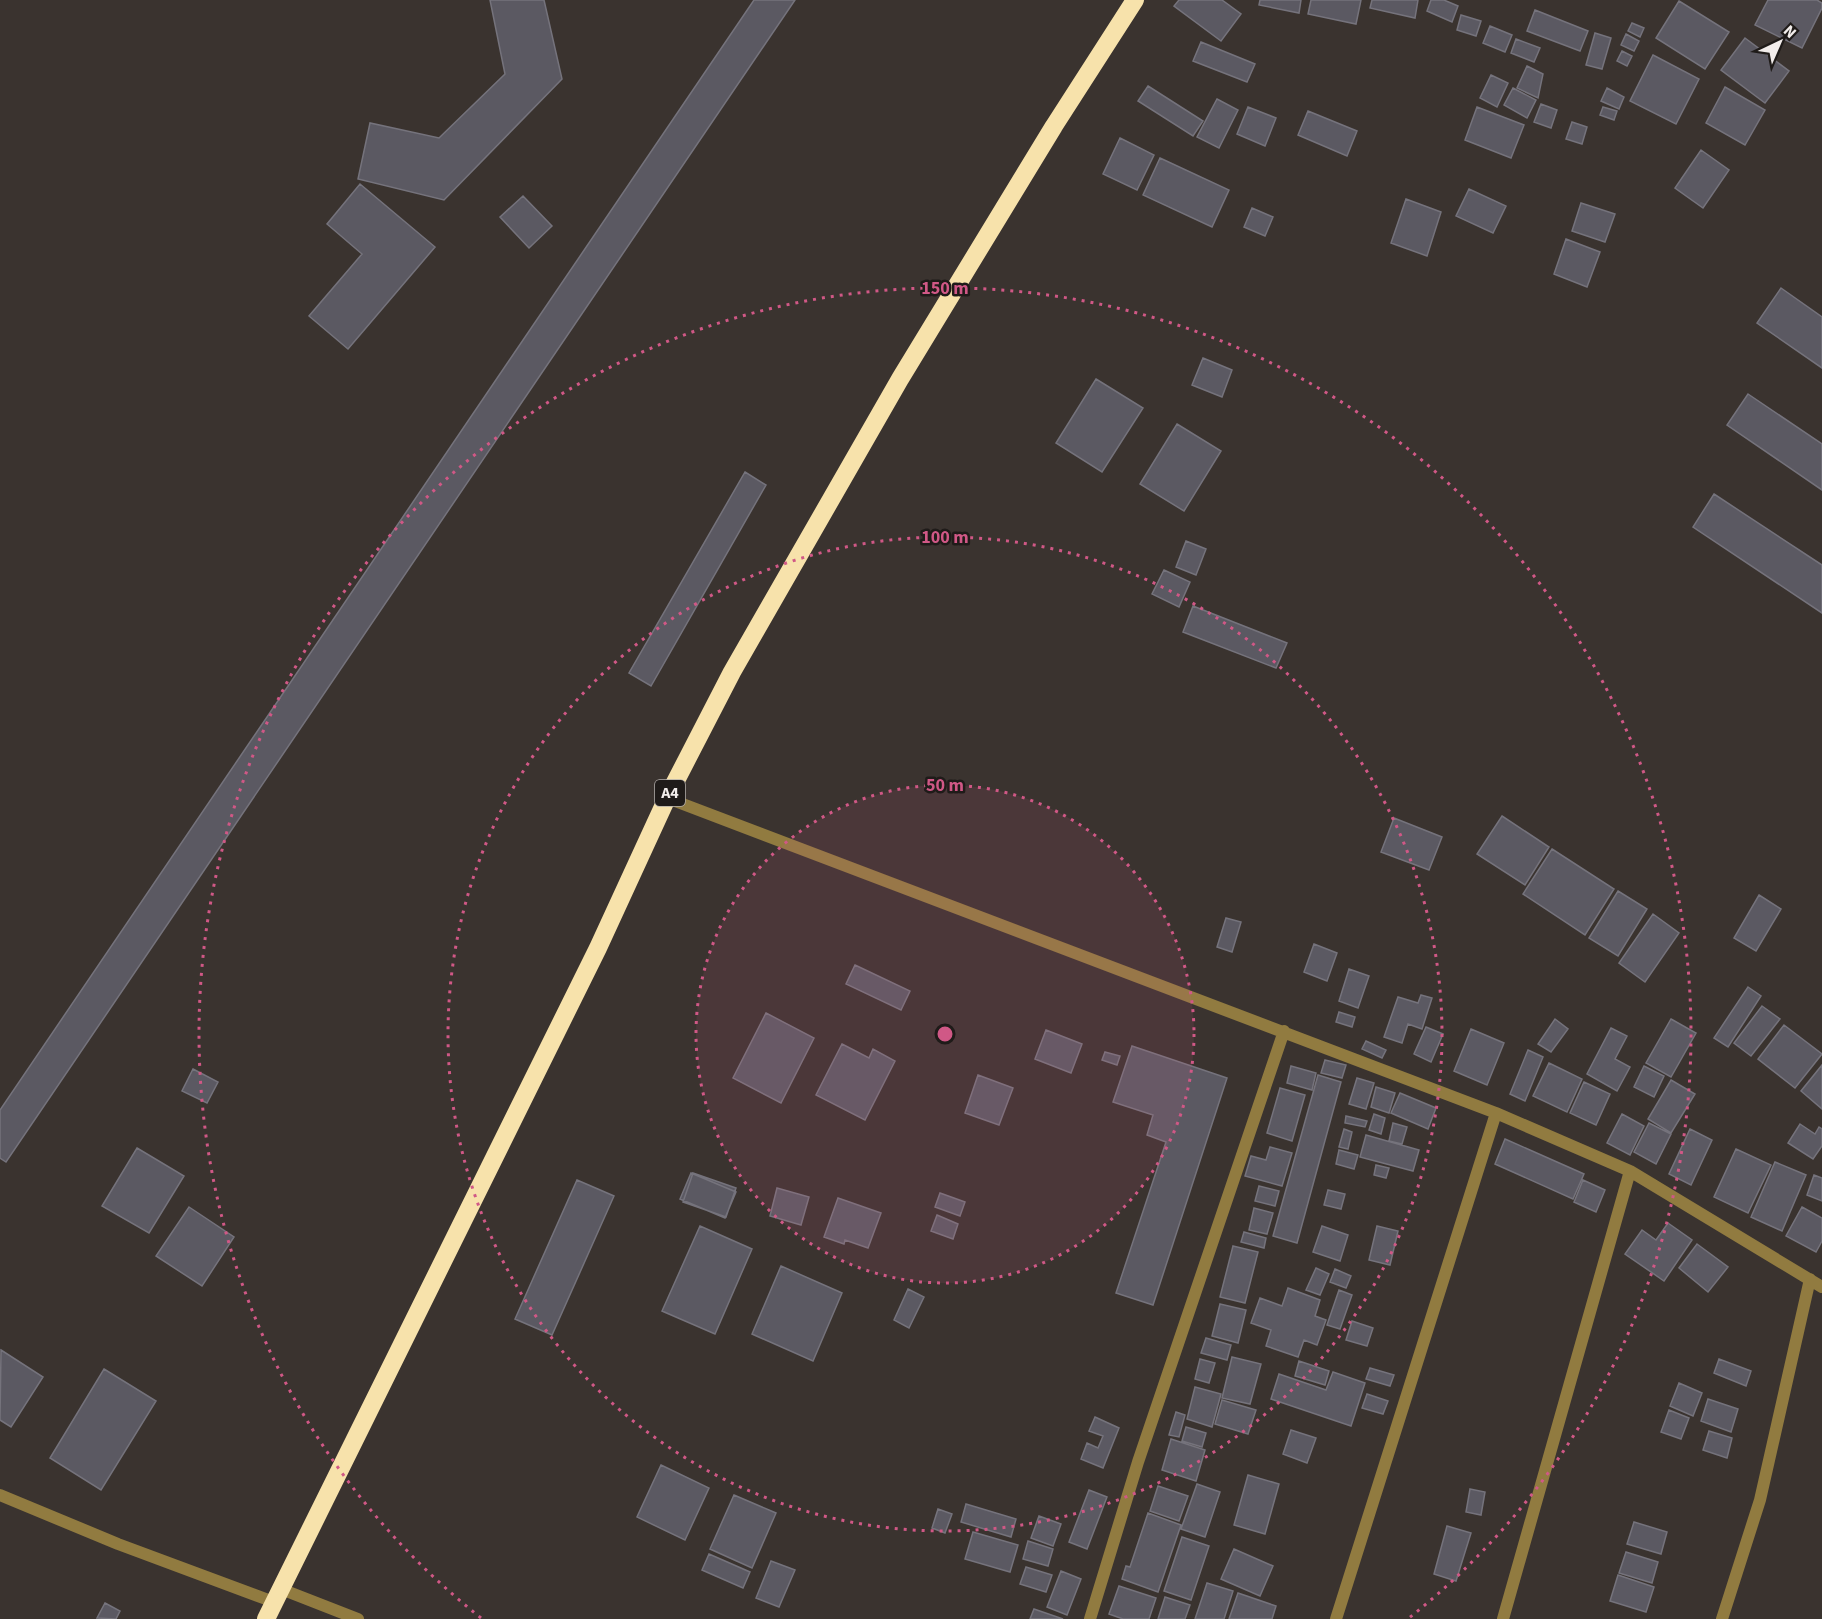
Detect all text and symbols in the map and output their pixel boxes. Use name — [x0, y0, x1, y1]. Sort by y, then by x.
north arrow — [1750, 12, 1810, 72]
text: N — [1778, 20, 1801, 44]
text: 150 m — [921, 276, 969, 301]
text: 100 m — [921, 525, 969, 550]
text: 50 m — [926, 773, 964, 798]
road number: A4 — [655, 780, 685, 806]
centre of rings — [935, 1024, 955, 1044]

